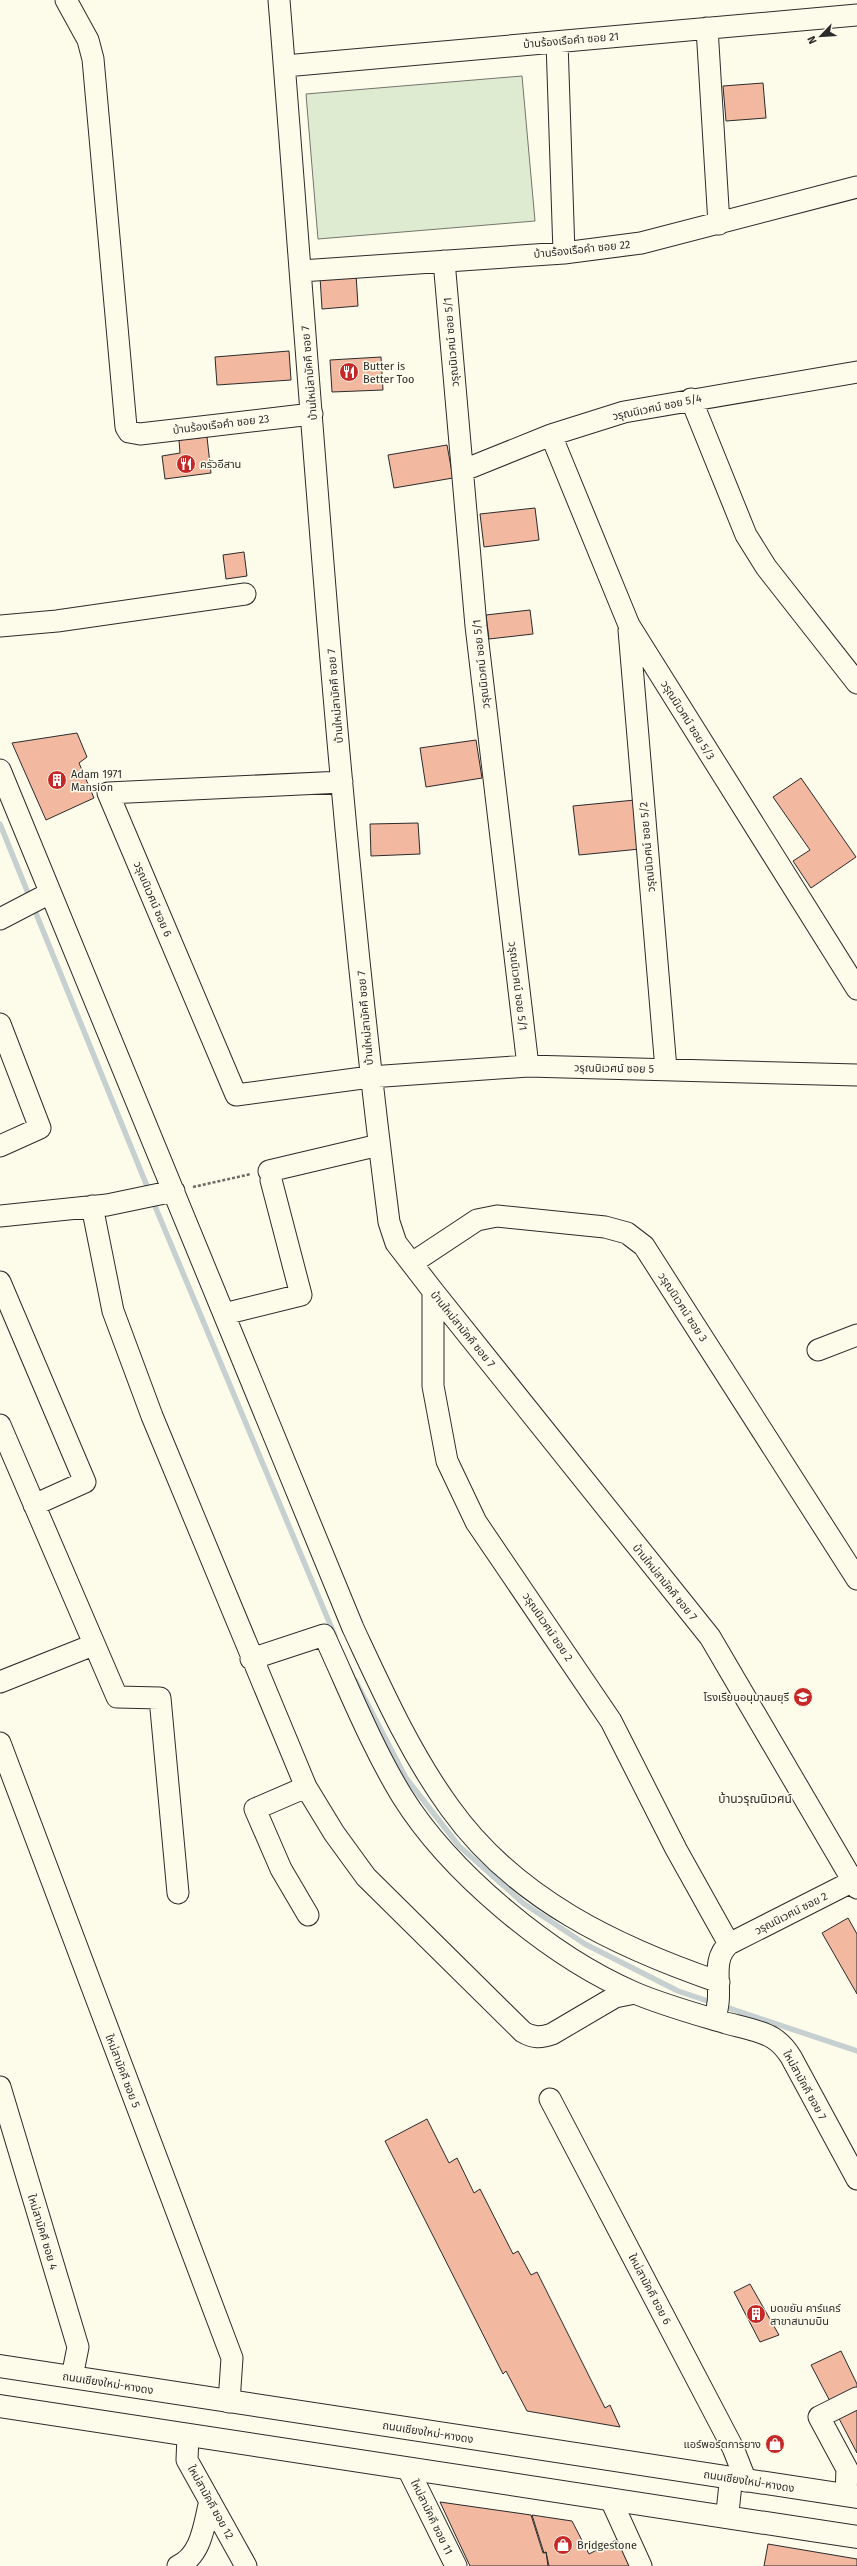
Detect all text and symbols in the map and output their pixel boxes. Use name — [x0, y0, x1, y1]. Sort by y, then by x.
north arrow — [801, 16, 841, 56]
street label: บ้านร้องเรือคำ ซอย 21 — [523, 30, 620, 51]
text: N — [805, 34, 820, 46]
street label: บ้านร้องเรือคำ ซอย 22 — [533, 238, 631, 261]
street label: วรุณนิเวศน์ ซอย 5/1 — [441, 297, 462, 387]
street label: บ้านใหม่สามัคคี ซอย 7 — [299, 325, 320, 421]
place label: Butter is Better Too — [363, 360, 415, 386]
restaurant icon: Butter is Better Too — [338, 361, 360, 383]
street label: วรุณนิเวศน์ ซอย 5/4 — [611, 392, 703, 423]
street label: บ้านร้องเรือคำ ซอย 23 — [172, 412, 270, 437]
restaurant icon: ครัวอีสาน — [175, 453, 197, 475]
place label: ครัวอีสาน — [200, 458, 241, 471]
street label: วรุณนิเวศน์ ซอย 5/1 — [470, 619, 493, 709]
street label: บ้านใหม่สามัคคี ซอย 7 — [325, 648, 346, 744]
street label: วรุณนิเวศน์ ซอย 5/3 — [658, 678, 717, 762]
place label: Adam 1971 Mansion — [71, 768, 122, 794]
building icon: Adam 1971 Mansion — [46, 769, 68, 791]
street label: วรุณนิเวศน์ ซอย 5/2 — [637, 801, 658, 893]
street label: วรุณนิเวศน์ ซอย 6 — [131, 860, 174, 939]
street label: วรุณนิเวศน์ ซอย 5/1 — [506, 941, 529, 1031]
street label: บ้านใหม่สามัคคี ซอย 7 — [355, 970, 376, 1066]
street label: วรุณนิเวศน์ ซอย 5 — [574, 1061, 655, 1076]
street label: วรุณนิเวศน์ ซอย 3 — [655, 1270, 710, 1344]
street label: บ้านใหม่สามัคคี ซอย 7 — [428, 1288, 498, 1370]
street label: บ้านใหม่สามัคคี ซอย 7 — [630, 1541, 700, 1623]
street label: วรุณนิเวศน์ ซอย 2 — [520, 1590, 575, 1664]
school or university icon: โรงเรียนอนุบาลมยุรี — [792, 1686, 814, 1708]
place label: โรงเรียนอนุบาลมยุรี — [704, 1691, 790, 1704]
district label: บ้านวรุณนิเวศน์ — [718, 1792, 792, 1806]
street label: วรุณนิเวศน์ ซอย 2 — [753, 1890, 830, 1937]
street label: ใหม่สามัคคี ซอย 5 — [103, 2033, 143, 2110]
street label: ใหม่สามัคคี ซอย 7 — [780, 2048, 829, 2122]
street label: ใหม่สามัคคี ซอย 4 — [25, 2193, 60, 2272]
street label: ใหม่สามัคคี ซอย 6 — [625, 2252, 674, 2327]
place label: มดขยัน คาร์แคร์ สาขาสนามบิน — [770, 2302, 841, 2328]
building icon: มดขยัน คาร์แคร์ สาขาสนามบิน — [745, 2303, 767, 2325]
street label: ถนนเชียงใหม่-หางดง — [61, 2370, 154, 2397]
street label: ถนนเชียงใหม่-หางดง — [381, 2419, 474, 2446]
shop icon: แอร์พอร์ตการยาง — [764, 2433, 786, 2455]
place label: แอร์พอร์ตการยาง — [684, 2438, 761, 2451]
street label: ใหม่สามัคคี ซอย 12 — [185, 2463, 236, 2541]
street label: ถนนเชียงใหม่-หางดง — [702, 2468, 795, 2495]
street label: ใหม่สามัคคี ซอย 11 — [408, 2478, 455, 2557]
shop icon: Bridgestone — [552, 2534, 574, 2556]
place label: Bridgestone — [577, 2539, 637, 2552]

